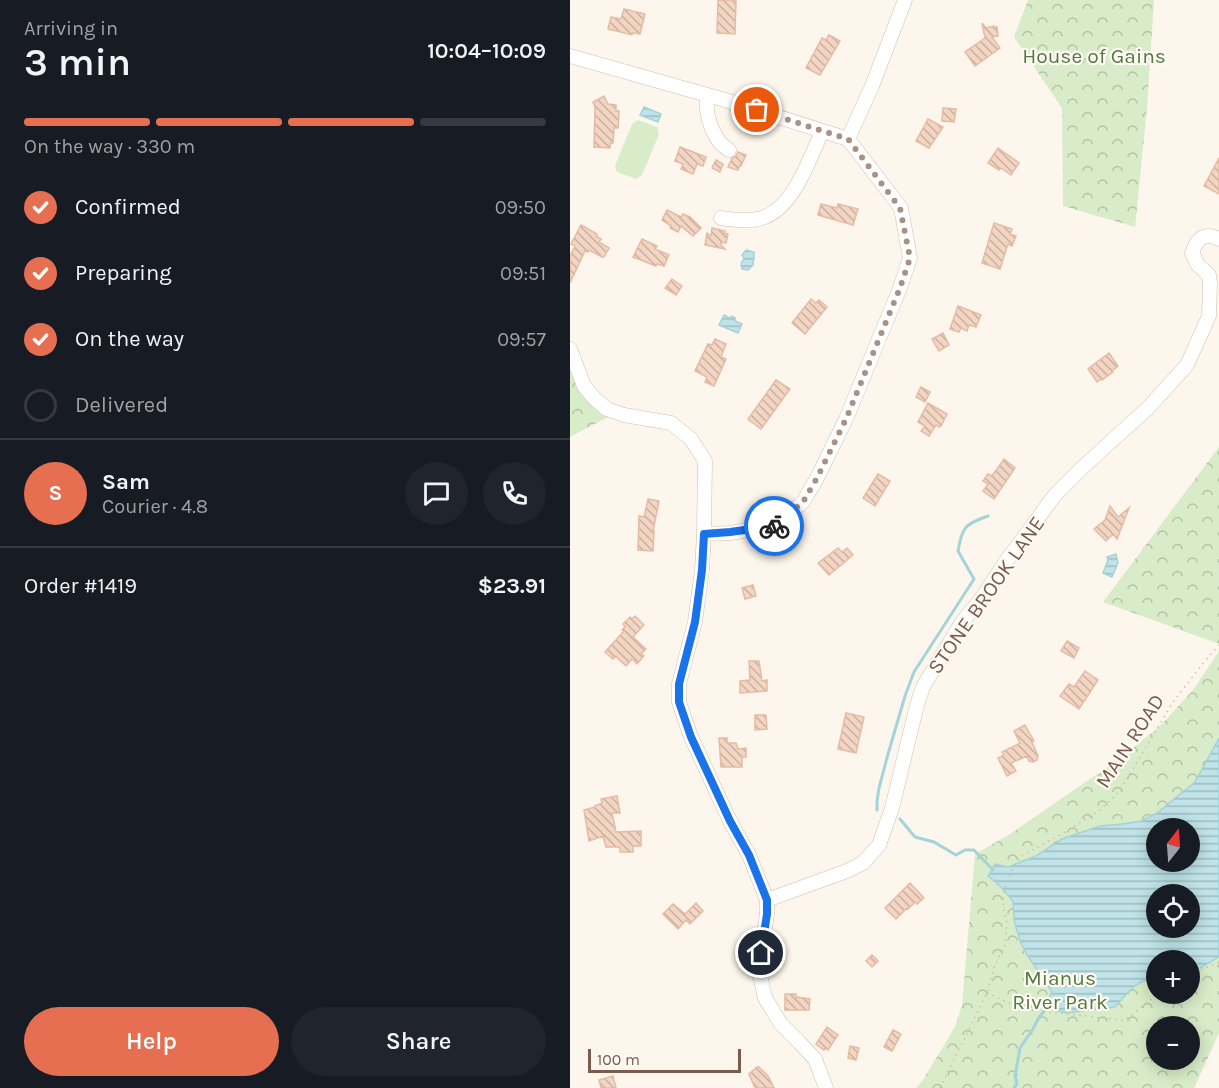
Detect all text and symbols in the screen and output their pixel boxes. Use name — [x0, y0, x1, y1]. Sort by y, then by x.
text: Arriving in — [24, 17, 118, 40]
text: 10:04–10:09 — [427, 38, 546, 64]
text: 3 min — [24, 39, 131, 85]
park label: House of Gains — [1022, 44, 1166, 68]
pin — [731, 84, 782, 135]
icon: bag — [740, 93, 773, 126]
text: On the way · 330 m — [24, 135, 195, 158]
icon: check — [24, 191, 57, 224]
text: Confirmed — [75, 194, 181, 220]
text: 09:50 — [495, 196, 546, 219]
icon: check — [24, 257, 57, 290]
text: Preparing — [75, 260, 172, 286]
text: 09:51 — [500, 262, 546, 285]
icon: check — [24, 323, 57, 356]
text: On the way — [75, 326, 184, 352]
text: 09:57 — [497, 328, 546, 351]
text: Delivered — [75, 392, 168, 418]
button: chat — [405, 462, 468, 525]
button: phone — [483, 462, 546, 525]
text: Sam — [102, 469, 150, 495]
text: S — [48, 480, 63, 506]
text: Courier · 4.8 — [102, 495, 208, 518]
courier — [744, 496, 804, 556]
icon: bike — [758, 510, 791, 543]
street label: STONE BROOK LANE — [923, 512, 1049, 678]
text: Order #1419 — [24, 573, 137, 599]
text: $23.91 — [478, 573, 546, 599]
street label: MAIN ROAD — [1091, 689, 1169, 793]
north arrow — [1146, 818, 1200, 872]
map controls — [1146, 818, 1200, 1070]
button: locate — [1146, 884, 1200, 938]
pin — [735, 927, 786, 978]
icon: home — [744, 936, 777, 969]
button: + — [1146, 950, 1200, 1004]
park label: Mianus River Park — [1012, 966, 1108, 1014]
button: Help — [24, 1007, 279, 1076]
button: Share — [291, 1007, 546, 1076]
button: − — [1146, 1016, 1200, 1070]
scale bar — [588, 1046, 741, 1074]
text: 100 m — [597, 1050, 640, 1069]

